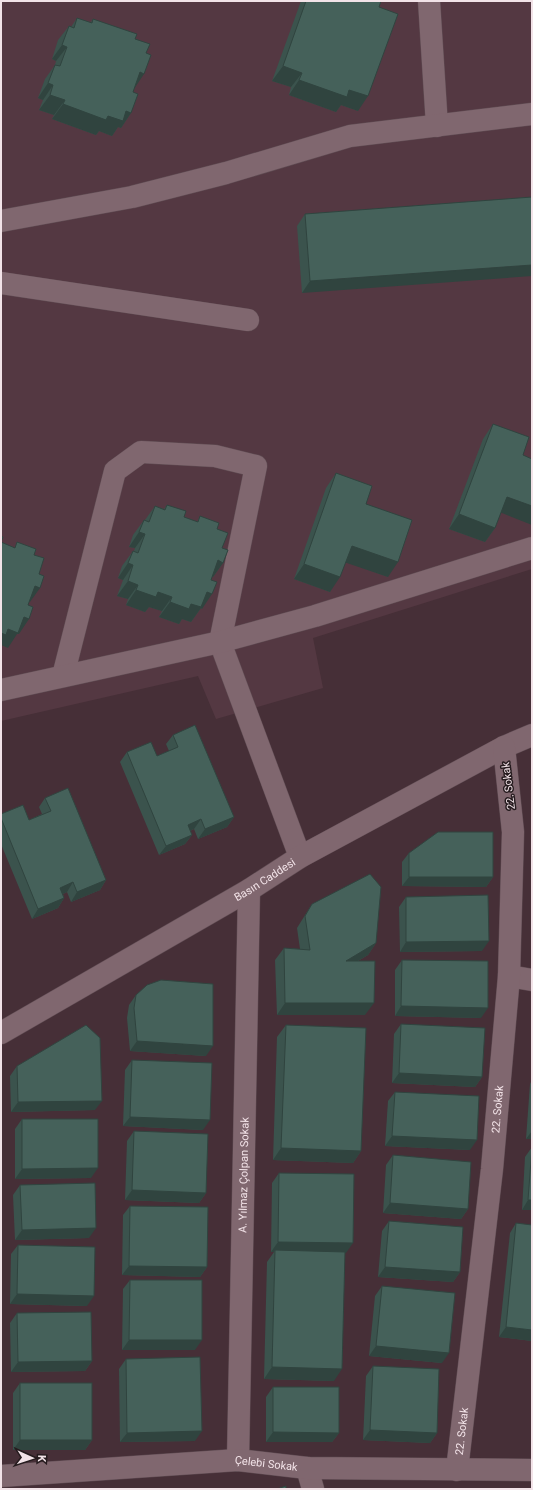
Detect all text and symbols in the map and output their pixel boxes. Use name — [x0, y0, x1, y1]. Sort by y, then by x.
street label: 22. Sokak — [499, 761, 518, 811]
street label: Basın Caddesi — [232, 856, 298, 904]
street label: 22. Sokak — [489, 1084, 506, 1134]
street label: A. Yılmaz Çolpan Sokak — [236, 1117, 252, 1233]
street label: 22. Sokak — [453, 1406, 471, 1456]
north arrow — [12, 1438, 52, 1478]
street label: Çelebi Sokak — [234, 1454, 299, 1474]
text: K — [35, 1455, 48, 1463]

